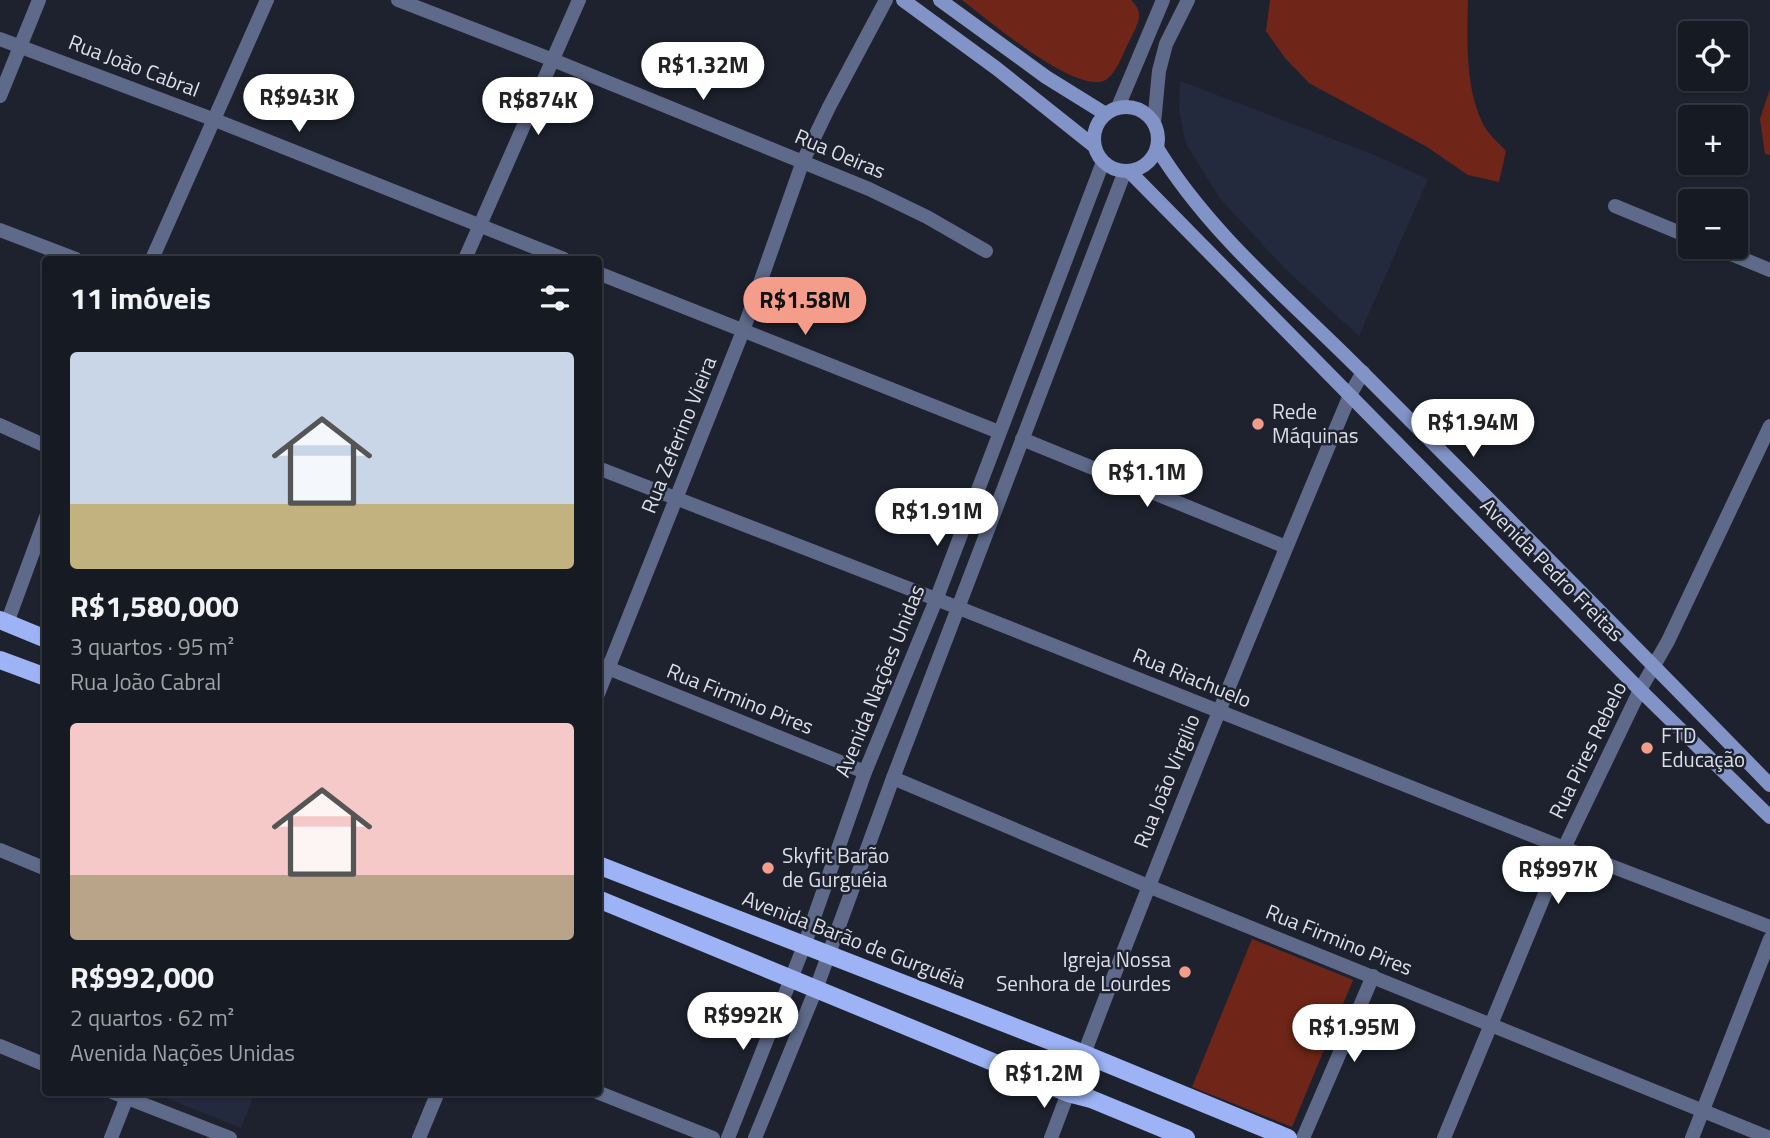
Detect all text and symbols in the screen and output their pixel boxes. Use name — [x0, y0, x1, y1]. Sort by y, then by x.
map controls — [1678, 21, 1748, 259]
button: locate — [1678, 21, 1748, 91]
street label: Rua João Cabral — [64, 25, 205, 105]
pin: R$1.32M — [638, 42, 768, 102]
text: R$1.32M — [657, 47, 749, 82]
pin: R$943K — [242, 74, 356, 134]
pin: R$874K — [481, 78, 595, 137]
text: R$943K — [259, 79, 339, 114]
text: R$874K — [498, 82, 578, 117]
button: + — [1678, 105, 1748, 175]
street label: Rua Oeiras — [790, 120, 891, 187]
button: − — [1678, 189, 1748, 259]
text: 11 imóveis — [70, 275, 211, 321]
pin: R$1.58M — [740, 278, 870, 337]
icon: filters — [536, 279, 574, 317]
text: R$1.58M — [759, 282, 851, 317]
street label: Rua Zeferino Vieira — [632, 351, 724, 518]
place label: Rede Máquinas — [1272, 395, 1359, 451]
icon: home — [259, 398, 385, 524]
pin: R$1.94M — [1408, 400, 1538, 459]
text: R$1.94M — [1427, 404, 1519, 439]
marker: Rede Máquinas — [1250, 416, 1266, 432]
pin: R$1.1M — [1090, 449, 1204, 509]
text: R$1.1M — [1108, 454, 1186, 489]
pin: R$1.91M — [872, 489, 1002, 548]
street label: Avenida Pedro Freitas — [1473, 490, 1632, 649]
text: R$1.91M — [891, 493, 983, 528]
street label: Avenida Nações Unidas — [826, 579, 932, 782]
text: R$1,580,000 — [70, 583, 239, 629]
text: 3 quartos · 95 m² — [70, 629, 234, 664]
street label: Rua Riachuelo — [1128, 639, 1256, 715]
street label: Rua Firmino Pires — [662, 654, 819, 742]
text: Rua João Cabral — [70, 664, 221, 699]
street label: Rua Pires Rebelo — [1540, 675, 1634, 824]
street label: Rua João Virgilio — [1125, 709, 1208, 853]
place label: FTD Educação — [1661, 719, 1745, 775]
marker: FTD Educação — [1639, 740, 1655, 756]
icon: home — [259, 769, 385, 895]
place label: Skyfit Barão de Gurguéia — [782, 839, 889, 895]
pin: R$997K — [1501, 846, 1615, 906]
text: R$997K — [1518, 851, 1598, 886]
marker: Skyfit Barão de Gurguéia — [760, 860, 776, 876]
street label: Avenida Barão de Gurguéia — [738, 882, 971, 997]
street label: Rua Firmino Pires — [1261, 895, 1418, 983]
place label: Igreja Nossa Senhora de Lourdes — [996, 943, 1171, 999]
text: R$992,000 — [70, 954, 214, 1000]
marker: Igreja Nossa Senhora de Lourdes — [1177, 964, 1193, 980]
pin: R$992K — [686, 992, 800, 1052]
text: R$992K — [703, 997, 783, 1032]
text: 2 quartos · 62 m² — [70, 1000, 234, 1035]
pin: R$1.95M — [1289, 1004, 1419, 1064]
text: R$1.95M — [1308, 1009, 1400, 1044]
text: Avenida Nações Unidas — [70, 1035, 295, 1070]
pin: R$1.2M — [987, 1050, 1101, 1110]
text: R$1.2M — [1005, 1055, 1083, 1090]

